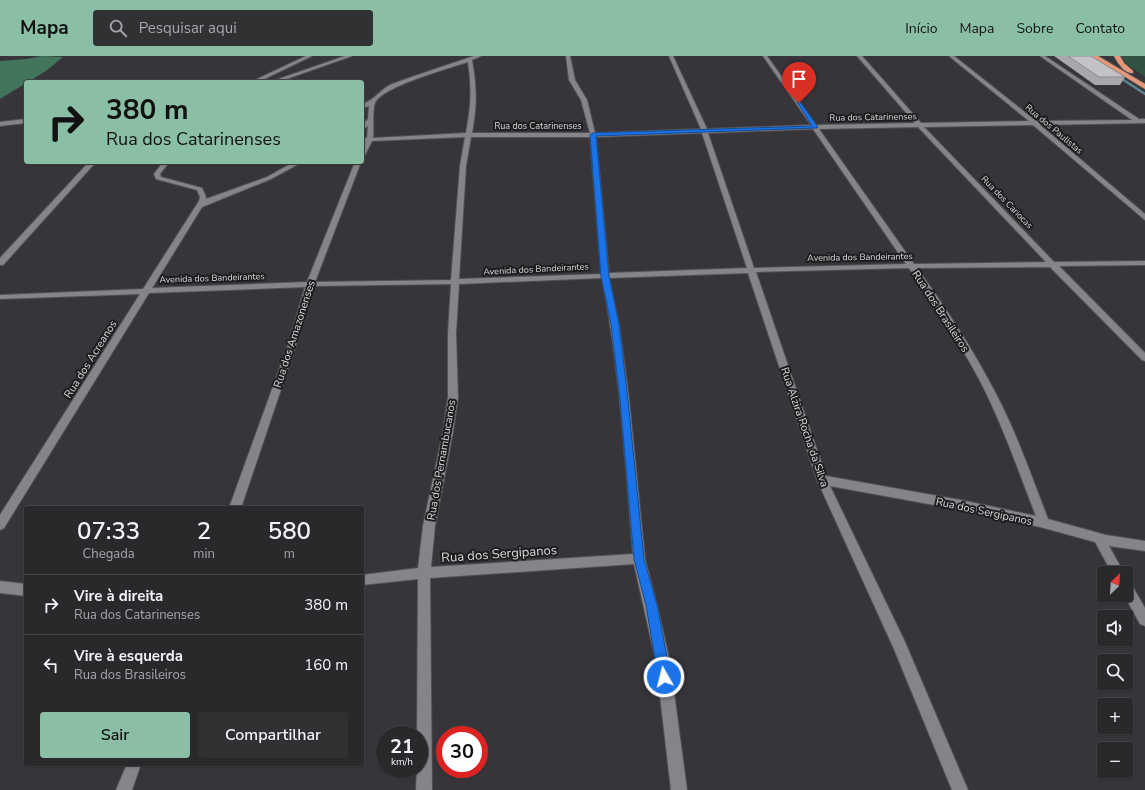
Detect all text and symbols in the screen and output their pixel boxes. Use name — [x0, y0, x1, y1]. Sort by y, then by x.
search box — [93, 10, 373, 46]
text: Mapa — [20, 15, 69, 41]
icon: search — [107, 17, 129, 39]
text: Pesquisar aqui — [139, 18, 237, 38]
text: Início — [905, 19, 937, 38]
text: Mapa — [959, 19, 994, 38]
text: Sobre — [1016, 19, 1053, 38]
text: Contato — [1075, 19, 1125, 38]
pin — [782, 62, 816, 103]
icon: arrive — [788, 68, 810, 90]
text: 380 m — [106, 91, 189, 129]
icon: right — [40, 96, 92, 148]
street label: Rua dos Paulistas — [1023, 101, 1085, 157]
street label: Rua dos Catarinenses — [829, 110, 917, 124]
street label: Rua dos Catarinenses — [494, 120, 582, 132]
text: Rua dos Catarinenses — [106, 127, 281, 151]
street label: Rua dos Cariocas — [979, 173, 1035, 231]
street label: Avenida dos Bandeirantes — [807, 250, 913, 264]
street label: Avenida dos Bandeirantes — [483, 260, 589, 278]
street label: Rua dos Brasileiros — [908, 267, 973, 355]
street label: Avenida dos Bandeirantes — [159, 270, 265, 286]
street label: Rua dos Amazonenses — [270, 279, 319, 390]
street label: Rua dos Acreanos — [60, 318, 120, 401]
street label: Rua Alzira Rocha da Silva — [777, 365, 832, 489]
street label: Rua dos Pernambucanos — [424, 399, 459, 521]
street label: Rua dos Sergipanos — [934, 494, 1033, 529]
text: 07:33 — [77, 515, 140, 547]
text: 2 — [197, 515, 211, 547]
text: 580 — [268, 515, 311, 547]
street label: Rua dos Sergipanos — [441, 541, 558, 567]
text: Chegada — [83, 545, 135, 563]
text: min — [193, 545, 215, 563]
text: m — [284, 545, 295, 563]
north arrow — [1097, 566, 1133, 602]
map controls — [1097, 566, 1133, 778]
text: Vire à direita — [74, 586, 163, 606]
icon: right — [40, 594, 62, 616]
text: 380 m — [304, 595, 348, 615]
text: Rua dos Catarinenses — [74, 606, 200, 624]
button: sound — [1097, 610, 1133, 646]
text: Vire à esquerda — [74, 646, 183, 666]
icon: left — [40, 654, 62, 676]
button: search — [1097, 654, 1133, 690]
text: 160 m — [304, 655, 348, 675]
position arrow — [643, 656, 685, 698]
text: Rua dos Brasileiros — [74, 666, 186, 684]
button: + — [1097, 698, 1133, 734]
button: Sair — [40, 712, 190, 758]
button: Compartilhar — [198, 712, 348, 758]
speed limit sign: 30 — [436, 726, 488, 778]
text: 21 — [390, 733, 414, 760]
button: − — [1097, 742, 1133, 778]
text: km/h — [391, 755, 413, 769]

